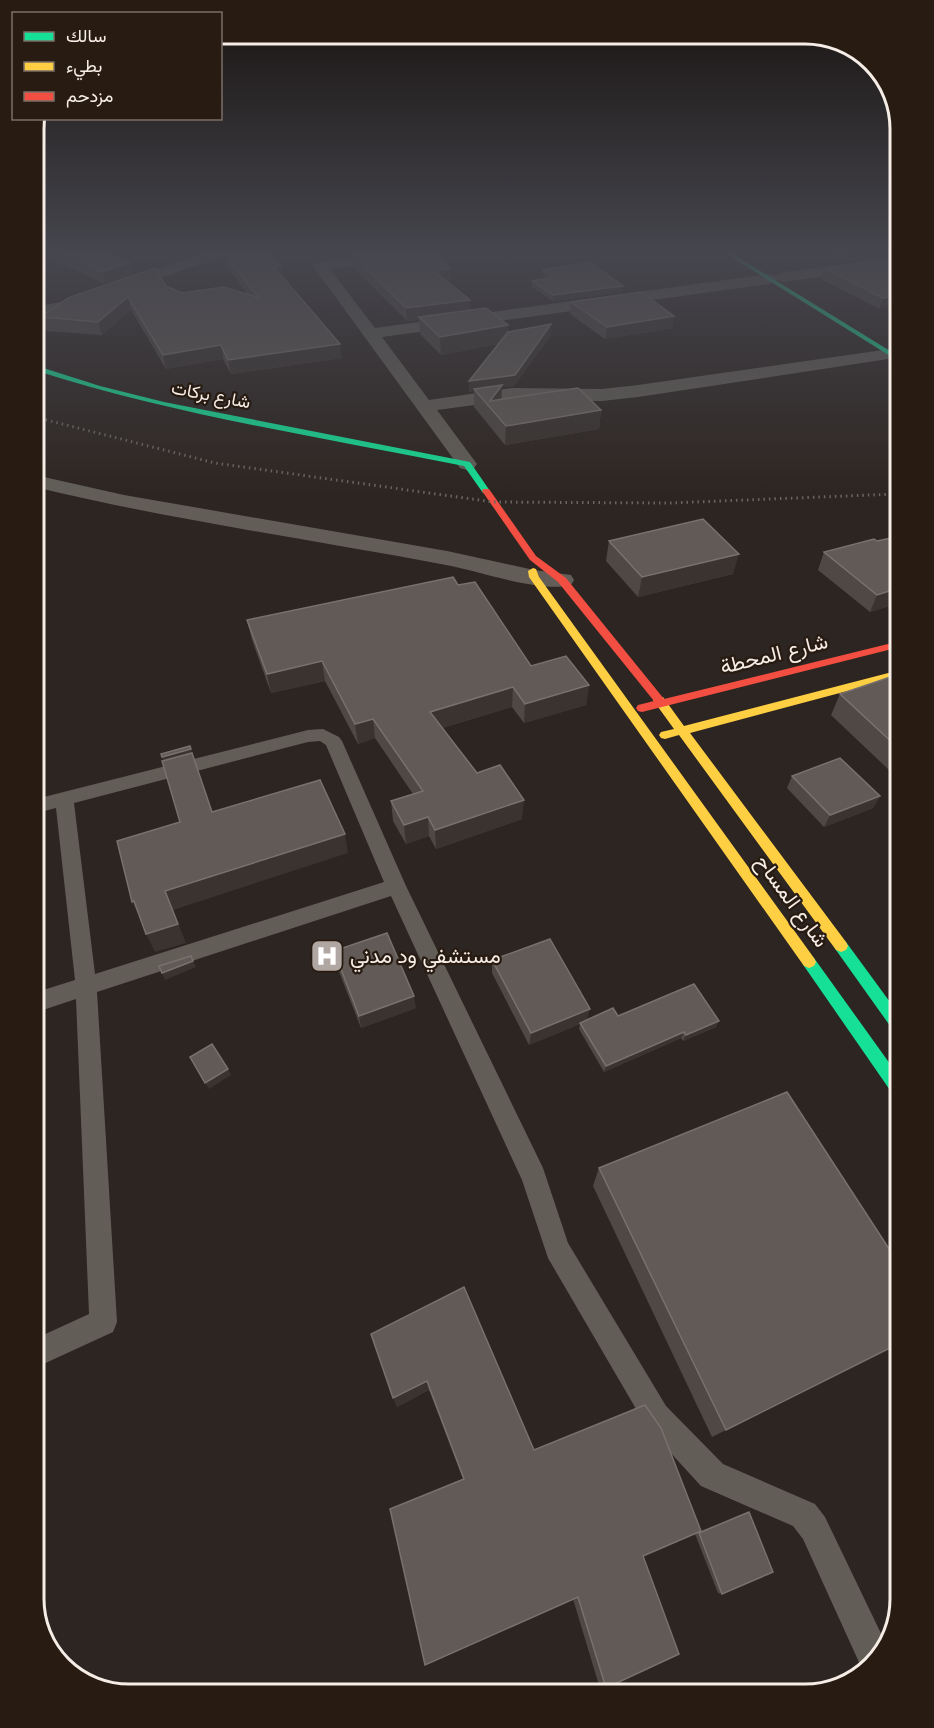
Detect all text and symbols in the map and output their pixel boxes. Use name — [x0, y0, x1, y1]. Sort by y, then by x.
legend — [12, 12, 222, 120]
text: سالك — [66, 25, 106, 47]
text: بطيء — [66, 55, 102, 81]
text: مزدحم — [66, 85, 113, 108]
street label: شارع بركات — [169, 377, 252, 414]
street label: شارع المحطة — [717, 628, 831, 681]
street label: شارع المساح — [749, 850, 834, 953]
hospital icon: مستشفي ود مدني — [309, 938, 345, 974]
place label: مستشفي ود مدني — [350, 943, 501, 973]

